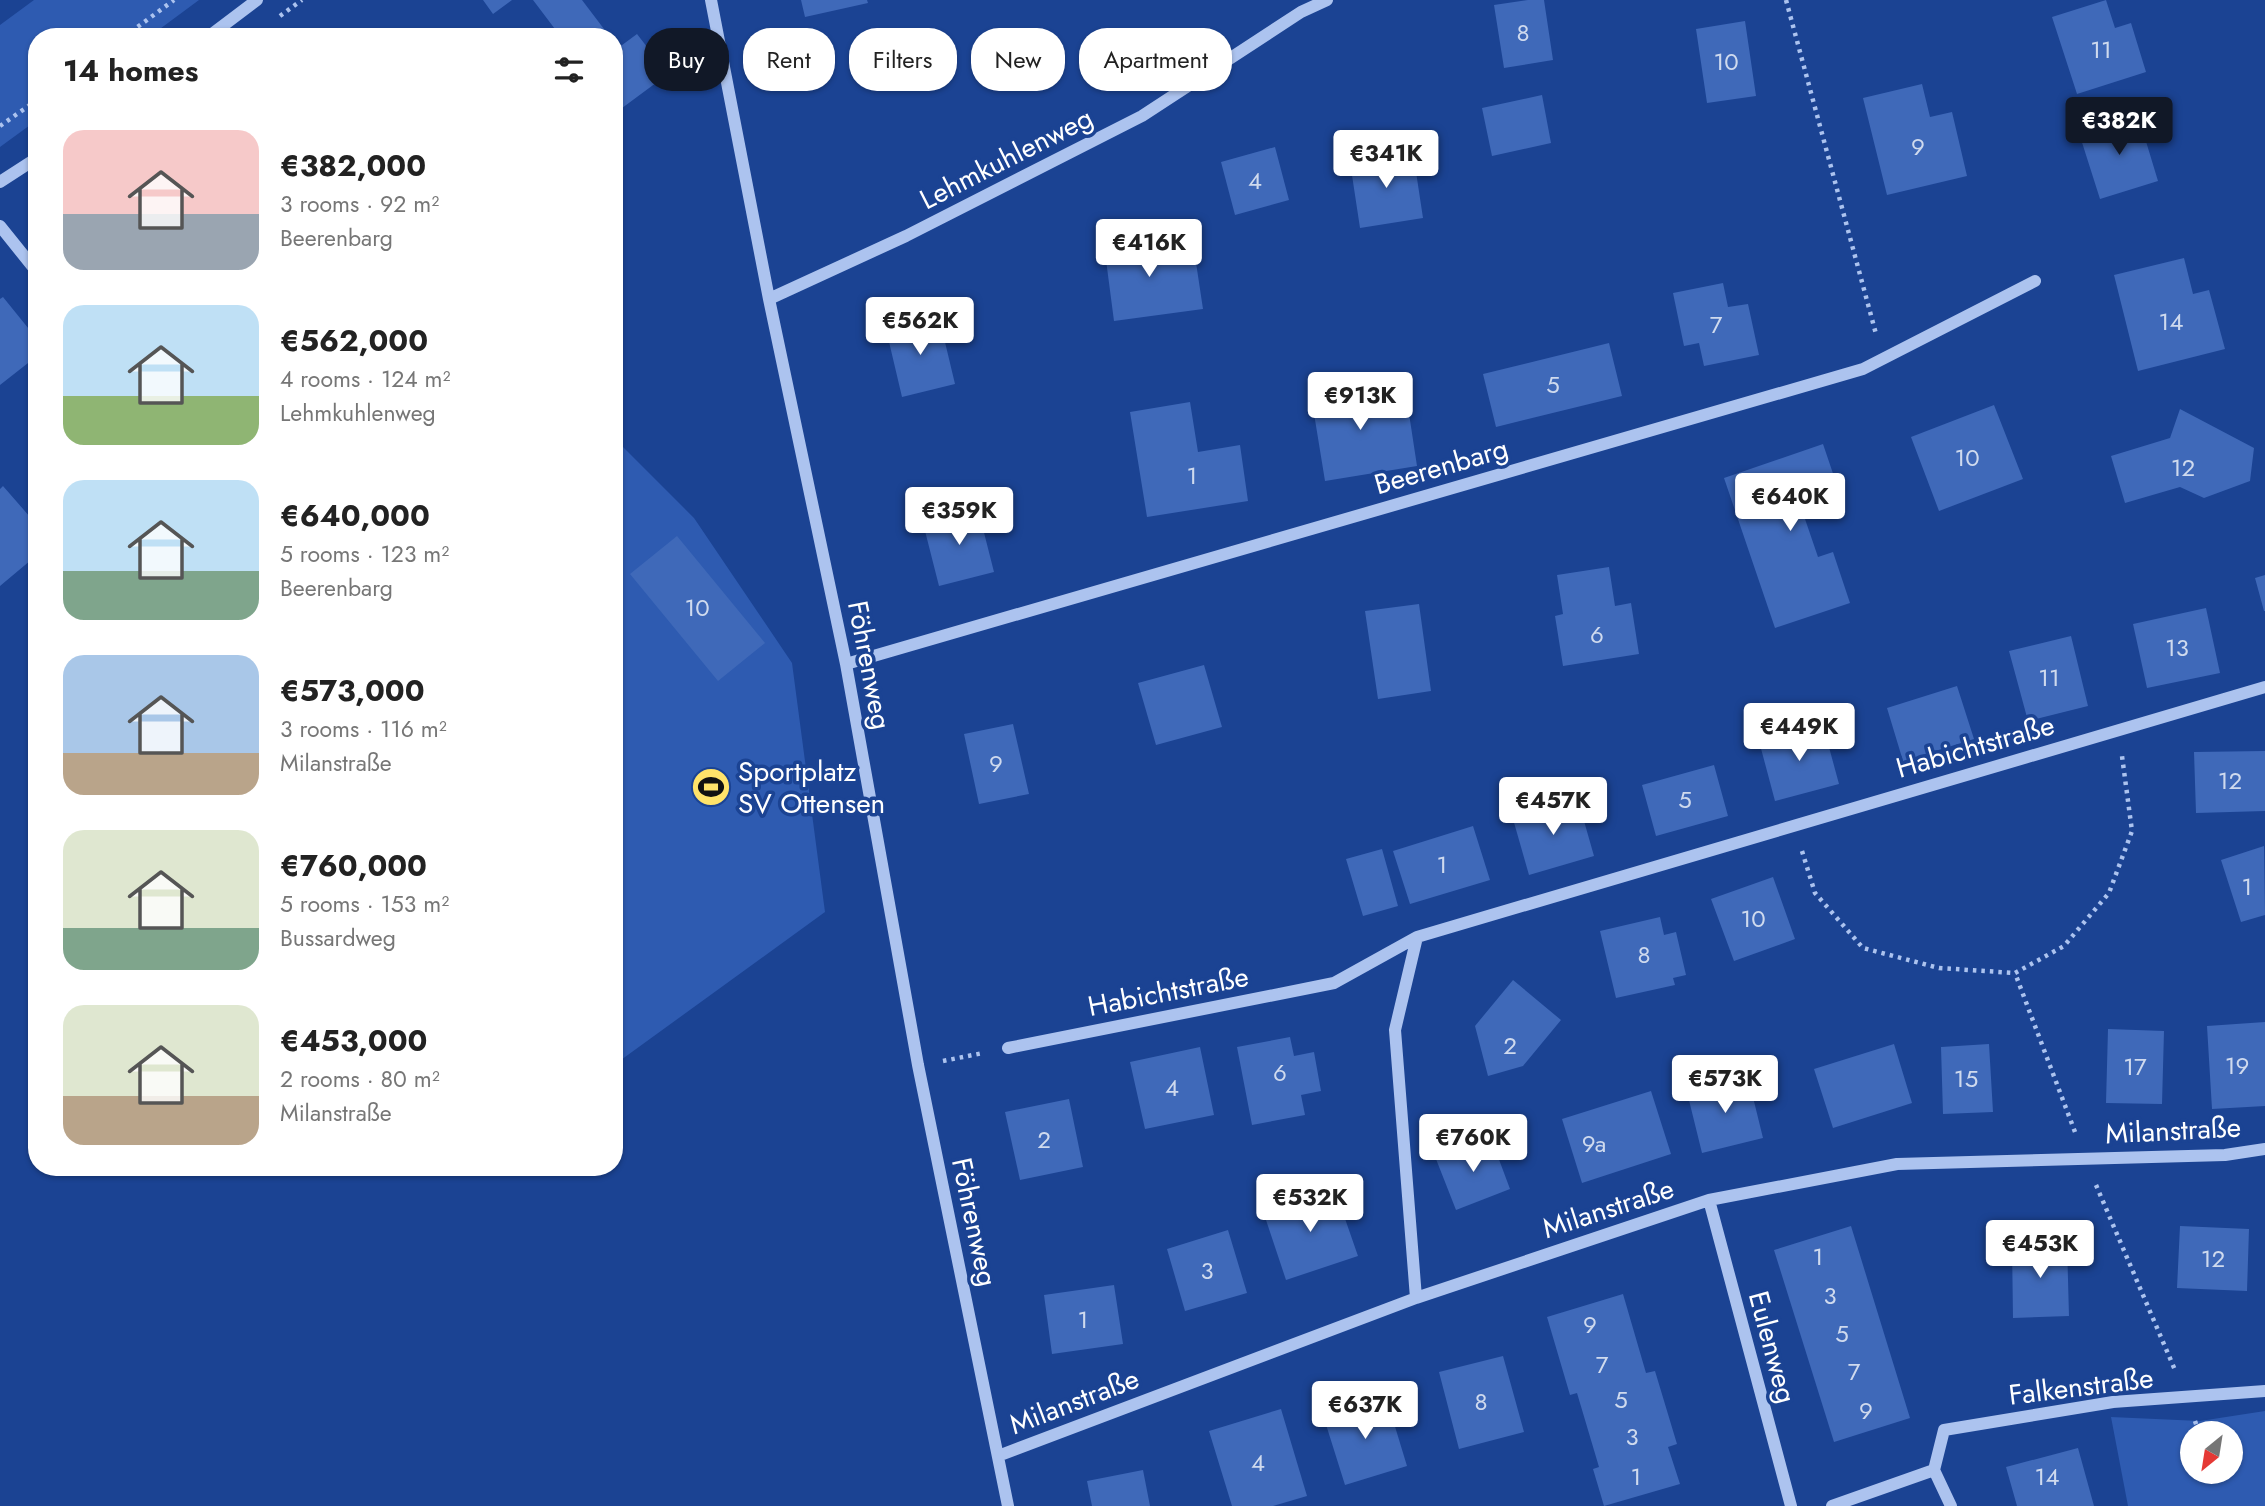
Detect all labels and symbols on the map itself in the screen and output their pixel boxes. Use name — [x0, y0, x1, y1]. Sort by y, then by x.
house number: 8 — [1516, 15, 1530, 50]
house number: 11 — [2090, 32, 2112, 67]
house number: 10 — [1713, 44, 1739, 79]
street label: Lehmkuhlenweg — [913, 97, 1100, 220]
pin: €382K — [2070, 97, 2168, 157]
house number: 9 — [1911, 129, 1925, 164]
pin: €341K — [1337, 130, 1435, 190]
house number: 4 — [1248, 163, 1262, 198]
pin: €416K — [1100, 219, 1198, 279]
pin: €562K — [871, 298, 969, 357]
house number: 14 — [2159, 304, 2183, 339]
house number: 7 — [1710, 307, 1723, 342]
house number: 5 — [1546, 367, 1560, 402]
pin: €913K — [1311, 372, 1409, 432]
street label: Beerenbarg — [1369, 428, 1513, 505]
house number: 10 — [1954, 440, 1980, 475]
house number: 12 — [2171, 450, 2195, 485]
house number: 1 — [1187, 458, 1197, 493]
pin: €640K — [1741, 474, 1839, 533]
pin: €359K — [910, 488, 1008, 547]
house number: 10 — [684, 590, 710, 625]
street label: Föhrenweg — [837, 597, 902, 733]
house number: 6 — [1590, 617, 1604, 652]
house number: 13 — [2165, 630, 2189, 665]
house number: 11 — [2038, 660, 2060, 695]
pin: €449K — [1750, 704, 1848, 763]
street label: Habichtstraße — [1891, 704, 2059, 789]
house number: 9 — [989, 746, 1003, 781]
place label: Sportplatz SV Ottensen — [738, 751, 885, 824]
house number: 12 — [2218, 763, 2242, 798]
sports icon: Sportplatz SV Ottensen — [690, 766, 732, 808]
pin: €457K — [1504, 778, 1602, 837]
house number: 5 — [1678, 782, 1692, 817]
house number: 1 — [1437, 847, 1447, 882]
house number: 1 — [2242, 869, 2252, 904]
house number: 10 — [1740, 901, 1766, 936]
house number: 8 — [1637, 937, 1651, 972]
street label: Habichtstraße — [1084, 956, 1252, 1027]
house number: 2 — [1503, 1028, 1517, 1063]
house number: 19 — [2225, 1048, 2249, 1083]
house number: 17 — [2123, 1049, 2147, 1084]
house number: 6 — [1273, 1055, 1287, 1090]
pin: €573K — [1676, 1056, 1774, 1115]
house number: 15 — [1954, 1061, 1978, 1096]
house number: 4 — [1165, 1070, 1179, 1105]
street label: Milanstraße — [2104, 1106, 2242, 1155]
pin: €760K — [1424, 1114, 1522, 1174]
house number: 2 — [1037, 1122, 1051, 1157]
house number: 9a — [1582, 1126, 1606, 1161]
street label: Föhrenweg — [941, 1154, 1008, 1290]
street label: Milanstraße — [1537, 1168, 1679, 1249]
pin: €532K — [1261, 1174, 1359, 1234]
pin: €453K — [1991, 1220, 2089, 1280]
house number: 1 — [1813, 1239, 1823, 1274]
house number: 12 — [2201, 1241, 2225, 1276]
house number: 3 — [1200, 1253, 1214, 1288]
house number: 3 — [1823, 1278, 1837, 1313]
street label: Eulenweg — [1738, 1287, 1807, 1408]
house number: 1 — [1078, 1302, 1088, 1337]
house number: 9 — [1583, 1307, 1597, 1342]
house number: 5 — [1835, 1316, 1849, 1351]
house number: 7 — [1596, 1347, 1609, 1382]
house number: 7 — [1848, 1354, 1861, 1389]
street label: Falkenstraße — [2006, 1357, 2156, 1416]
street label: Milanstraße — [1003, 1358, 1145, 1445]
pin: €637K — [1316, 1382, 1414, 1441]
house number: 5 — [1614, 1382, 1628, 1417]
house number: 8 — [1474, 1384, 1488, 1419]
house number: 9 — [1859, 1393, 1873, 1428]
house number: 3 — [1625, 1419, 1639, 1454]
north arrow — [2180, 1421, 2244, 1484]
house number: 4 — [1251, 1445, 1265, 1480]
house number: 1 — [1631, 1459, 1641, 1494]
house number: 14 — [2035, 1459, 2059, 1494]

